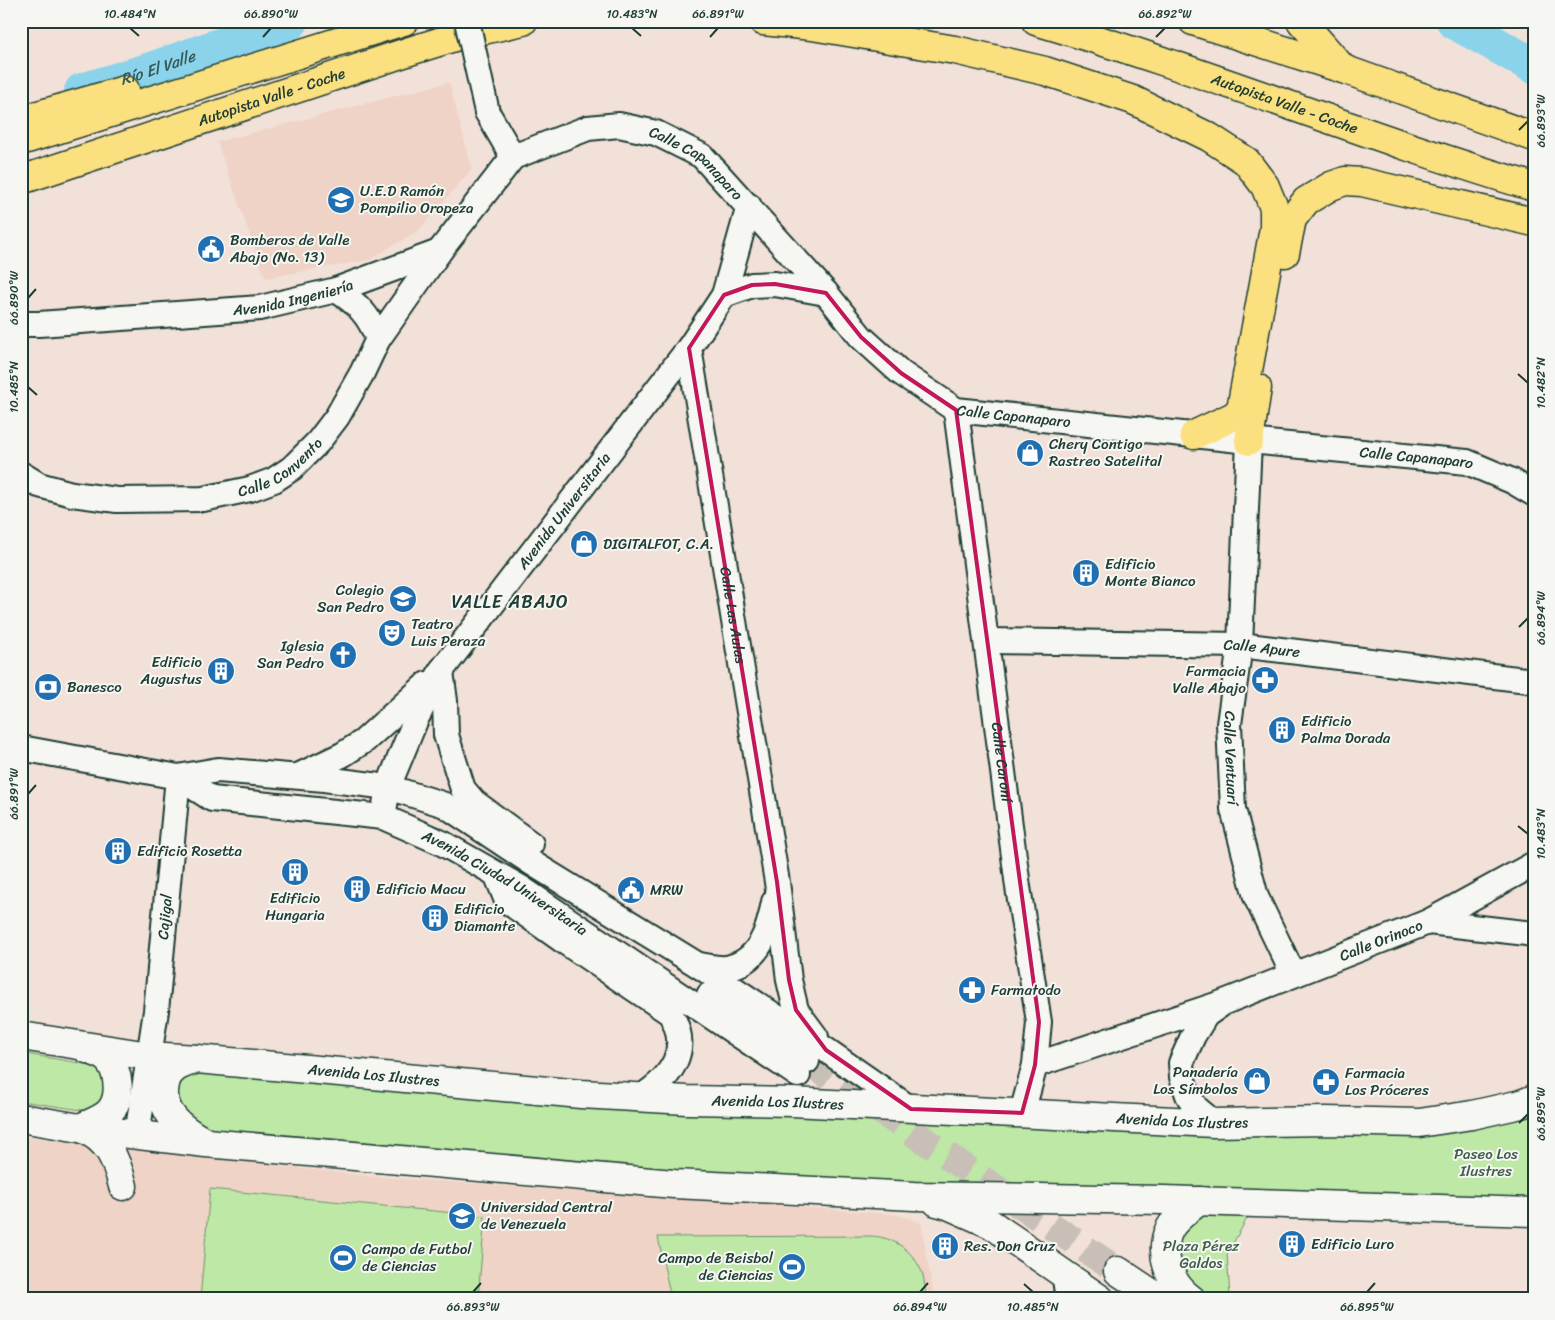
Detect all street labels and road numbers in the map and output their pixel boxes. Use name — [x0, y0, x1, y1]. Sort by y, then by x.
street label: Autopista Valle - Coche — [193, 60, 349, 134]
street label: Autopista Valle - Coche — [1207, 65, 1362, 141]
street label: Calle Capanaparo — [647, 119, 750, 207]
street label: Avenida Ingeniería — [231, 272, 358, 323]
street label: Calle Capanaparo — [956, 397, 1072, 435]
street label: Calle Convento — [236, 431, 329, 504]
street label: Calle Capanaparo — [1359, 439, 1478, 477]
street label: Avenida Universitaria — [510, 446, 618, 576]
street label: Calle Las Aulas — [712, 565, 754, 666]
street label: Calle Apure — [1223, 632, 1302, 665]
street label: Calle Ventuarí — [1216, 709, 1246, 807]
street label: Calle Caroní — [984, 721, 1020, 805]
street label: Avenida Ciudad Universitaria — [417, 822, 594, 943]
street label: Cajigal — [150, 892, 180, 941]
street label: Calle Orinoco — [1335, 912, 1427, 969]
street label: Avenida Los Ilustres — [306, 1056, 441, 1094]
street label: Avenida Los Ilustres — [710, 1087, 845, 1118]
street label: Avenida Los Ilustres — [1115, 1105, 1249, 1136]

